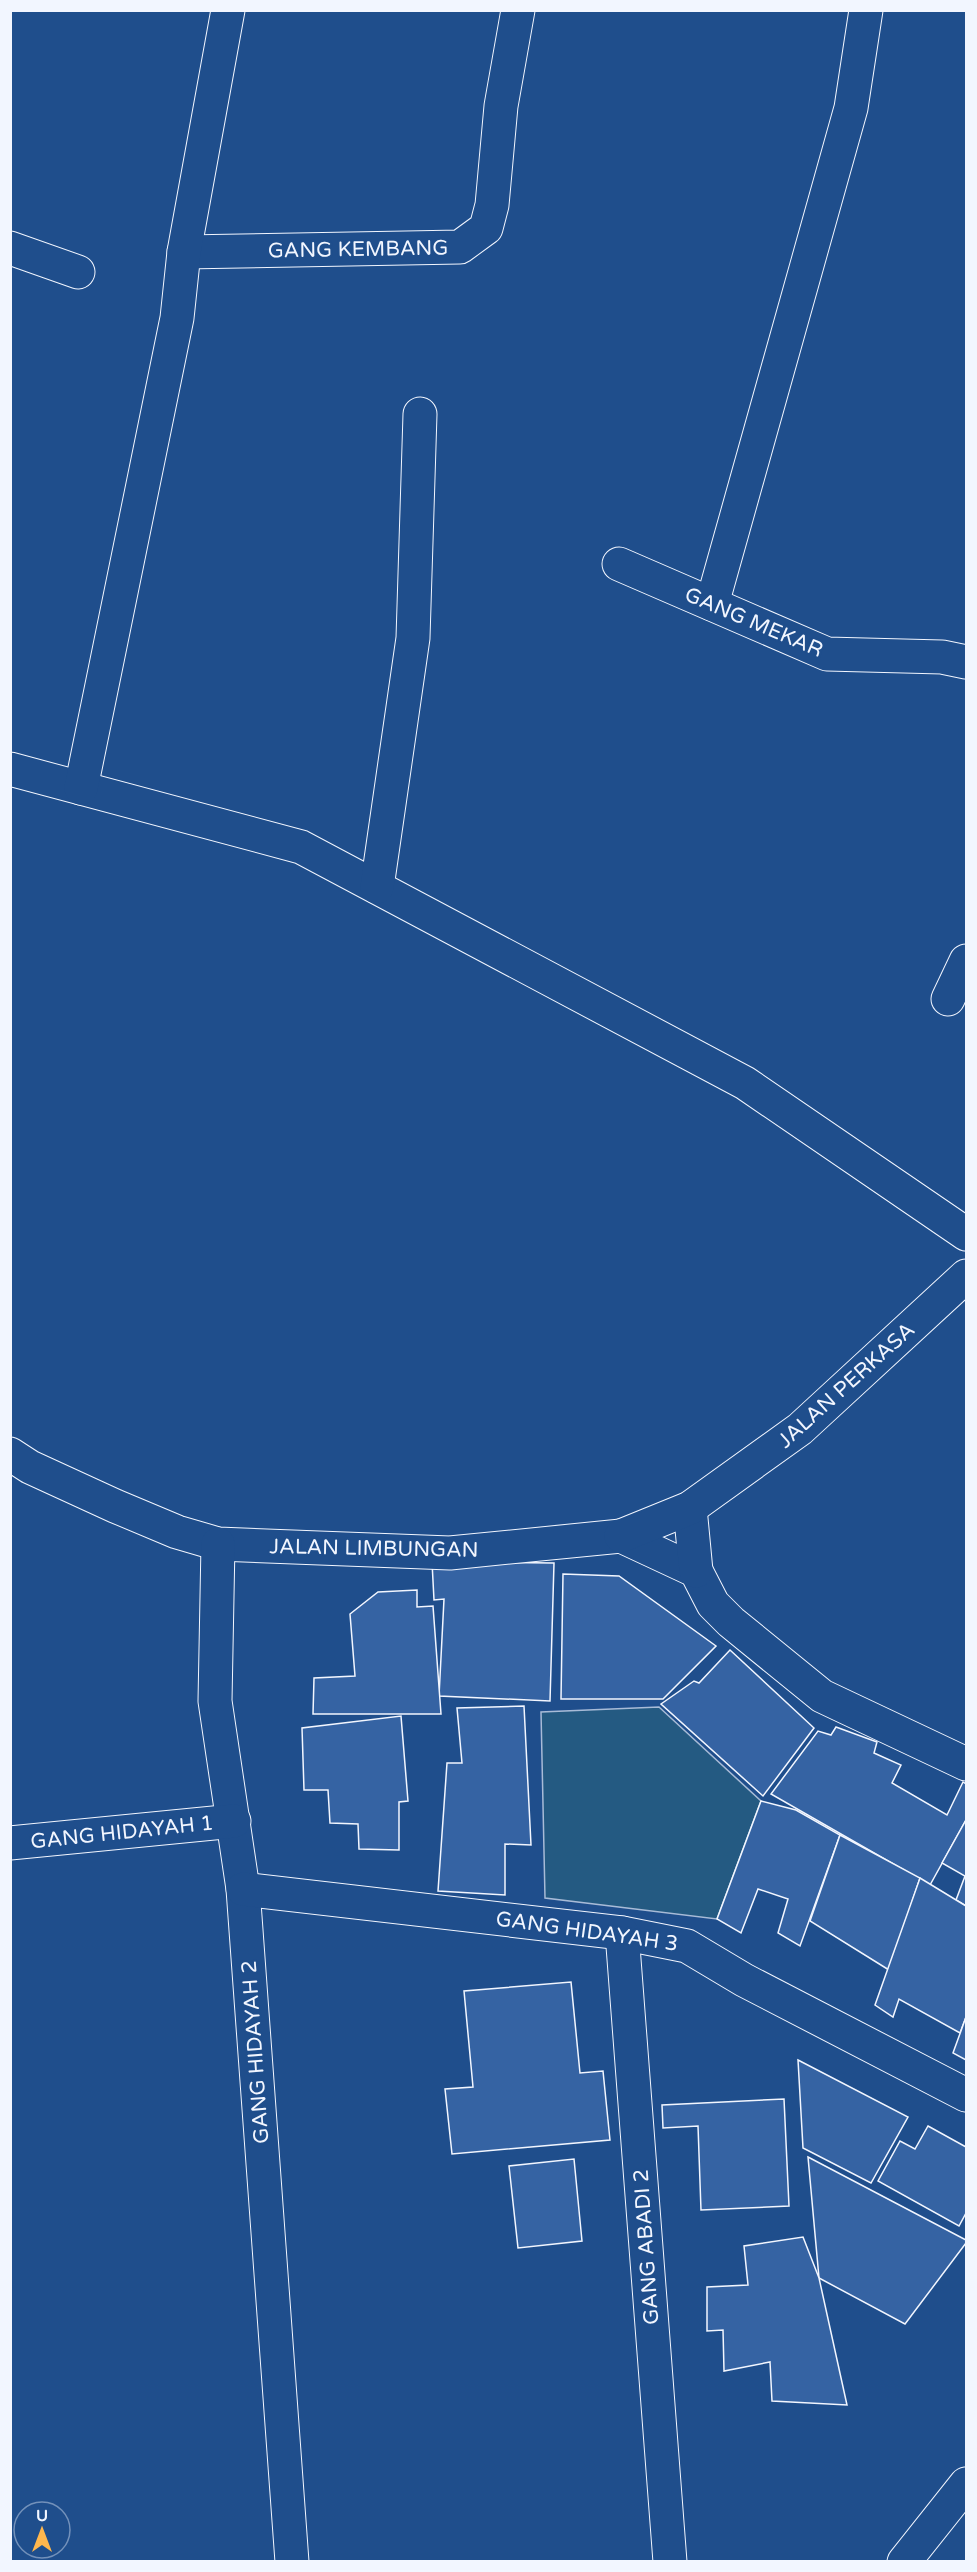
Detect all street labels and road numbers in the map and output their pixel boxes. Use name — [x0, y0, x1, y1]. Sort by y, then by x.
street label: GANG KEMBANG — [268, 235, 448, 264]
street label: GANG MEKAR — [681, 582, 827, 663]
street label: JALAN PERKASA — [773, 1317, 920, 1453]
street label: JALAN LIMBUNGAN — [269, 1534, 479, 1563]
street label: GANG HIDAYAH 1 — [29, 1810, 215, 1855]
street label: GANG HIDAYAH 3 — [494, 1906, 680, 1957]
street label: GANG HIDAYAH 2 — [237, 1959, 274, 2145]
street label: GANG ABADI 2 — [629, 2168, 664, 2326]

